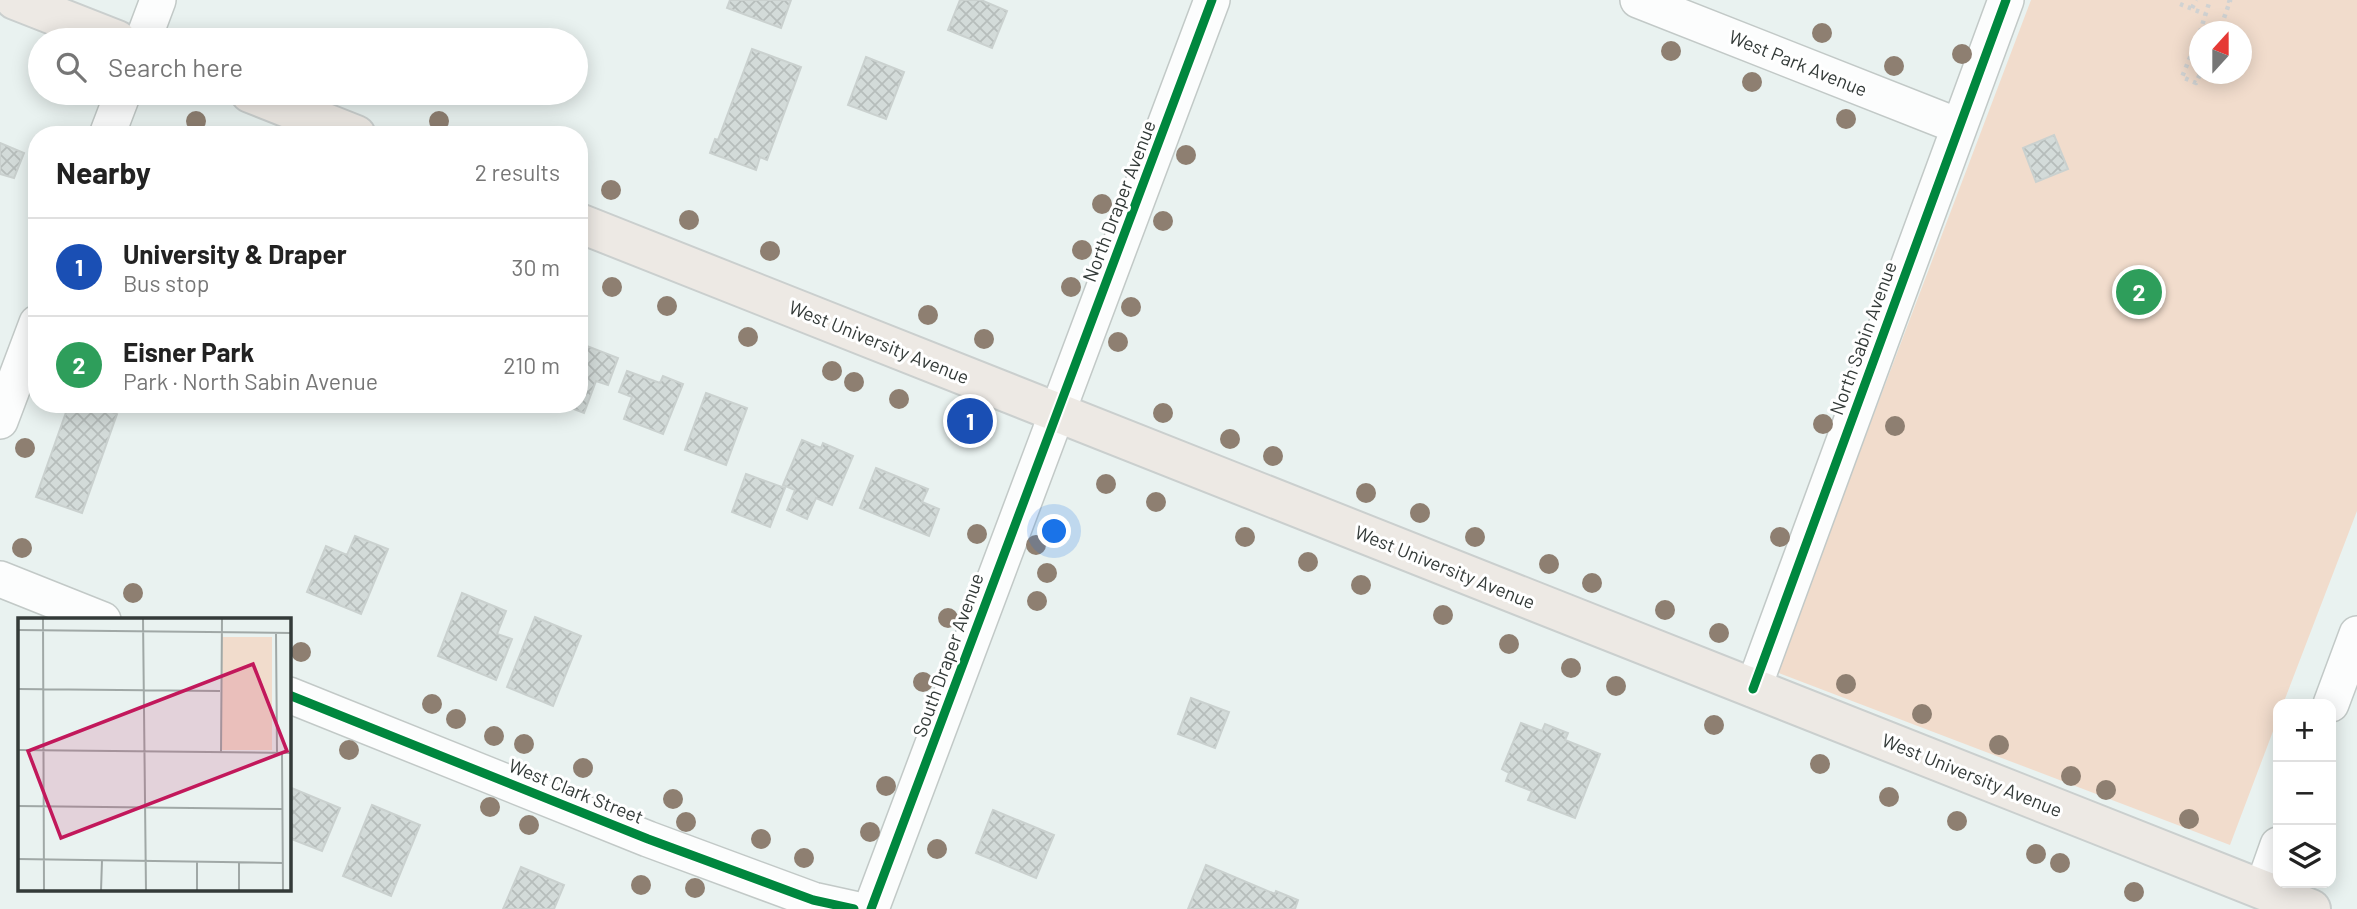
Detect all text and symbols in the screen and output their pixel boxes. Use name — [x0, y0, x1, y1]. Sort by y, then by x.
north arrow — [2189, 21, 2252, 84]
street label: West Park Avenue — [1726, 24, 1871, 101]
search box — [28, 28, 588, 105]
icon: search — [52, 48, 90, 86]
text: Search here — [108, 51, 243, 82]
street label: North Draper Avenue — [1077, 117, 1160, 285]
text: Nearby — [56, 154, 151, 190]
text: 2 results — [475, 158, 560, 186]
text: University & Draper — [123, 238, 347, 269]
text: 1 — [75, 253, 83, 281]
text: 30 m — [512, 253, 560, 281]
street label: North Sabin Avenue — [1824, 258, 1901, 418]
pin: 2 — [2116, 266, 2162, 318]
text: Bus stop — [123, 269, 209, 297]
street label: West University Avenue — [786, 295, 973, 388]
text: Eisner Park — [123, 336, 254, 367]
text: 2 — [73, 351, 85, 379]
text: 210 m — [503, 351, 560, 379]
text: Park · North Sabin Avenue — [123, 367, 378, 395]
pin: 1 — [947, 395, 993, 447]
your location — [1037, 514, 1071, 548]
street label: West University Avenue — [1352, 520, 1539, 613]
street label: South Draper Avenue — [907, 570, 988, 740]
inset map — [18, 618, 290, 892]
map controls — [2273, 699, 2336, 888]
button: + — [2273, 699, 2336, 762]
street label: West University Avenue — [1879, 728, 2066, 821]
street label: West Clark Street — [505, 753, 647, 828]
button: − — [2273, 762, 2336, 825]
button: layers — [2273, 825, 2336, 888]

